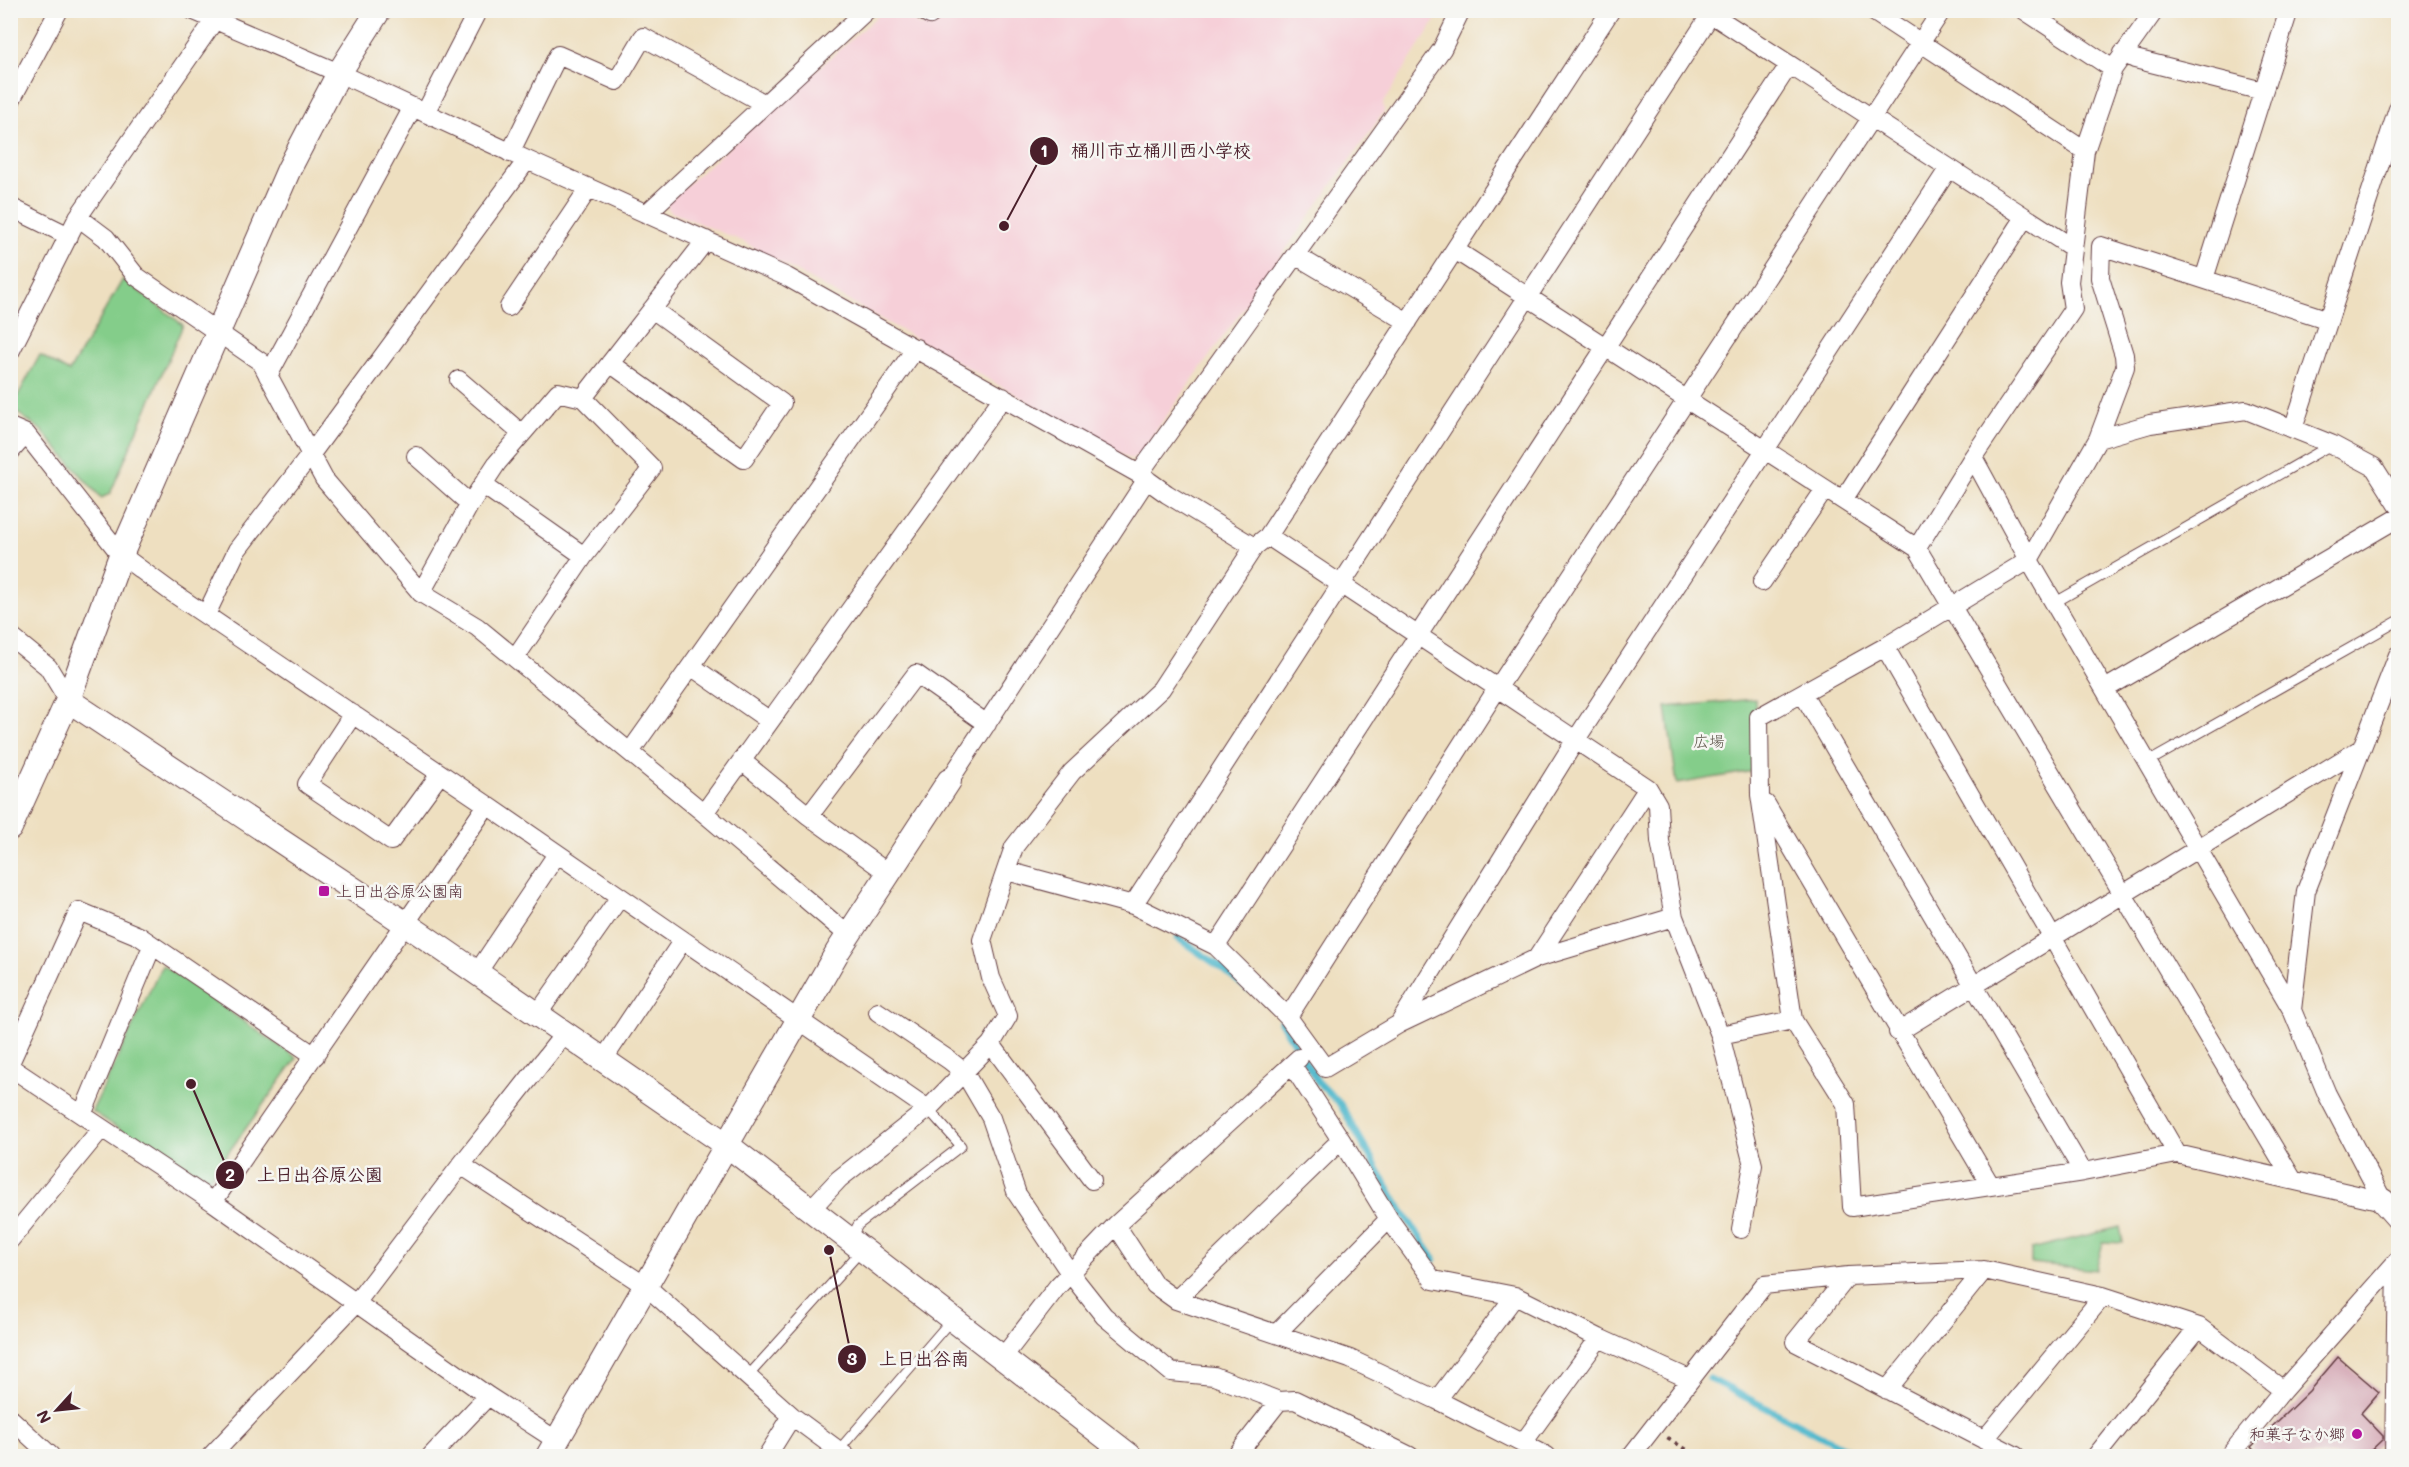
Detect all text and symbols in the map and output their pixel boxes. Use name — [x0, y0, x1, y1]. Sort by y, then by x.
callout: 桶川市立桶川西小学校 — [1029, 133, 1263, 169]
text: 1 — [1040, 138, 1048, 162]
text: 桶川市立桶川西小学校 — [1071, 138, 1251, 162]
park label: 広場 — [1693, 730, 1725, 751]
place label: 上日出谷原公園南 — [336, 880, 464, 901]
marker: 上日出谷原公園南 — [317, 884, 331, 898]
callout: 上日出谷原公園 — [215, 1157, 395, 1193]
text: 2 — [225, 1162, 235, 1186]
text: 上日出谷原公園 — [257, 1162, 383, 1186]
callout: 上日出谷南 — [837, 1341, 981, 1377]
text: 3 — [847, 1346, 858, 1370]
text: 上日出谷南 — [879, 1346, 969, 1370]
north arrow — [27, 1380, 87, 1440]
text: N — [31, 1407, 55, 1427]
place label: 和菓子なか郷 — [2249, 1423, 2345, 1444]
marker: 和菓子なか郷 — [2350, 1427, 2364, 1441]

